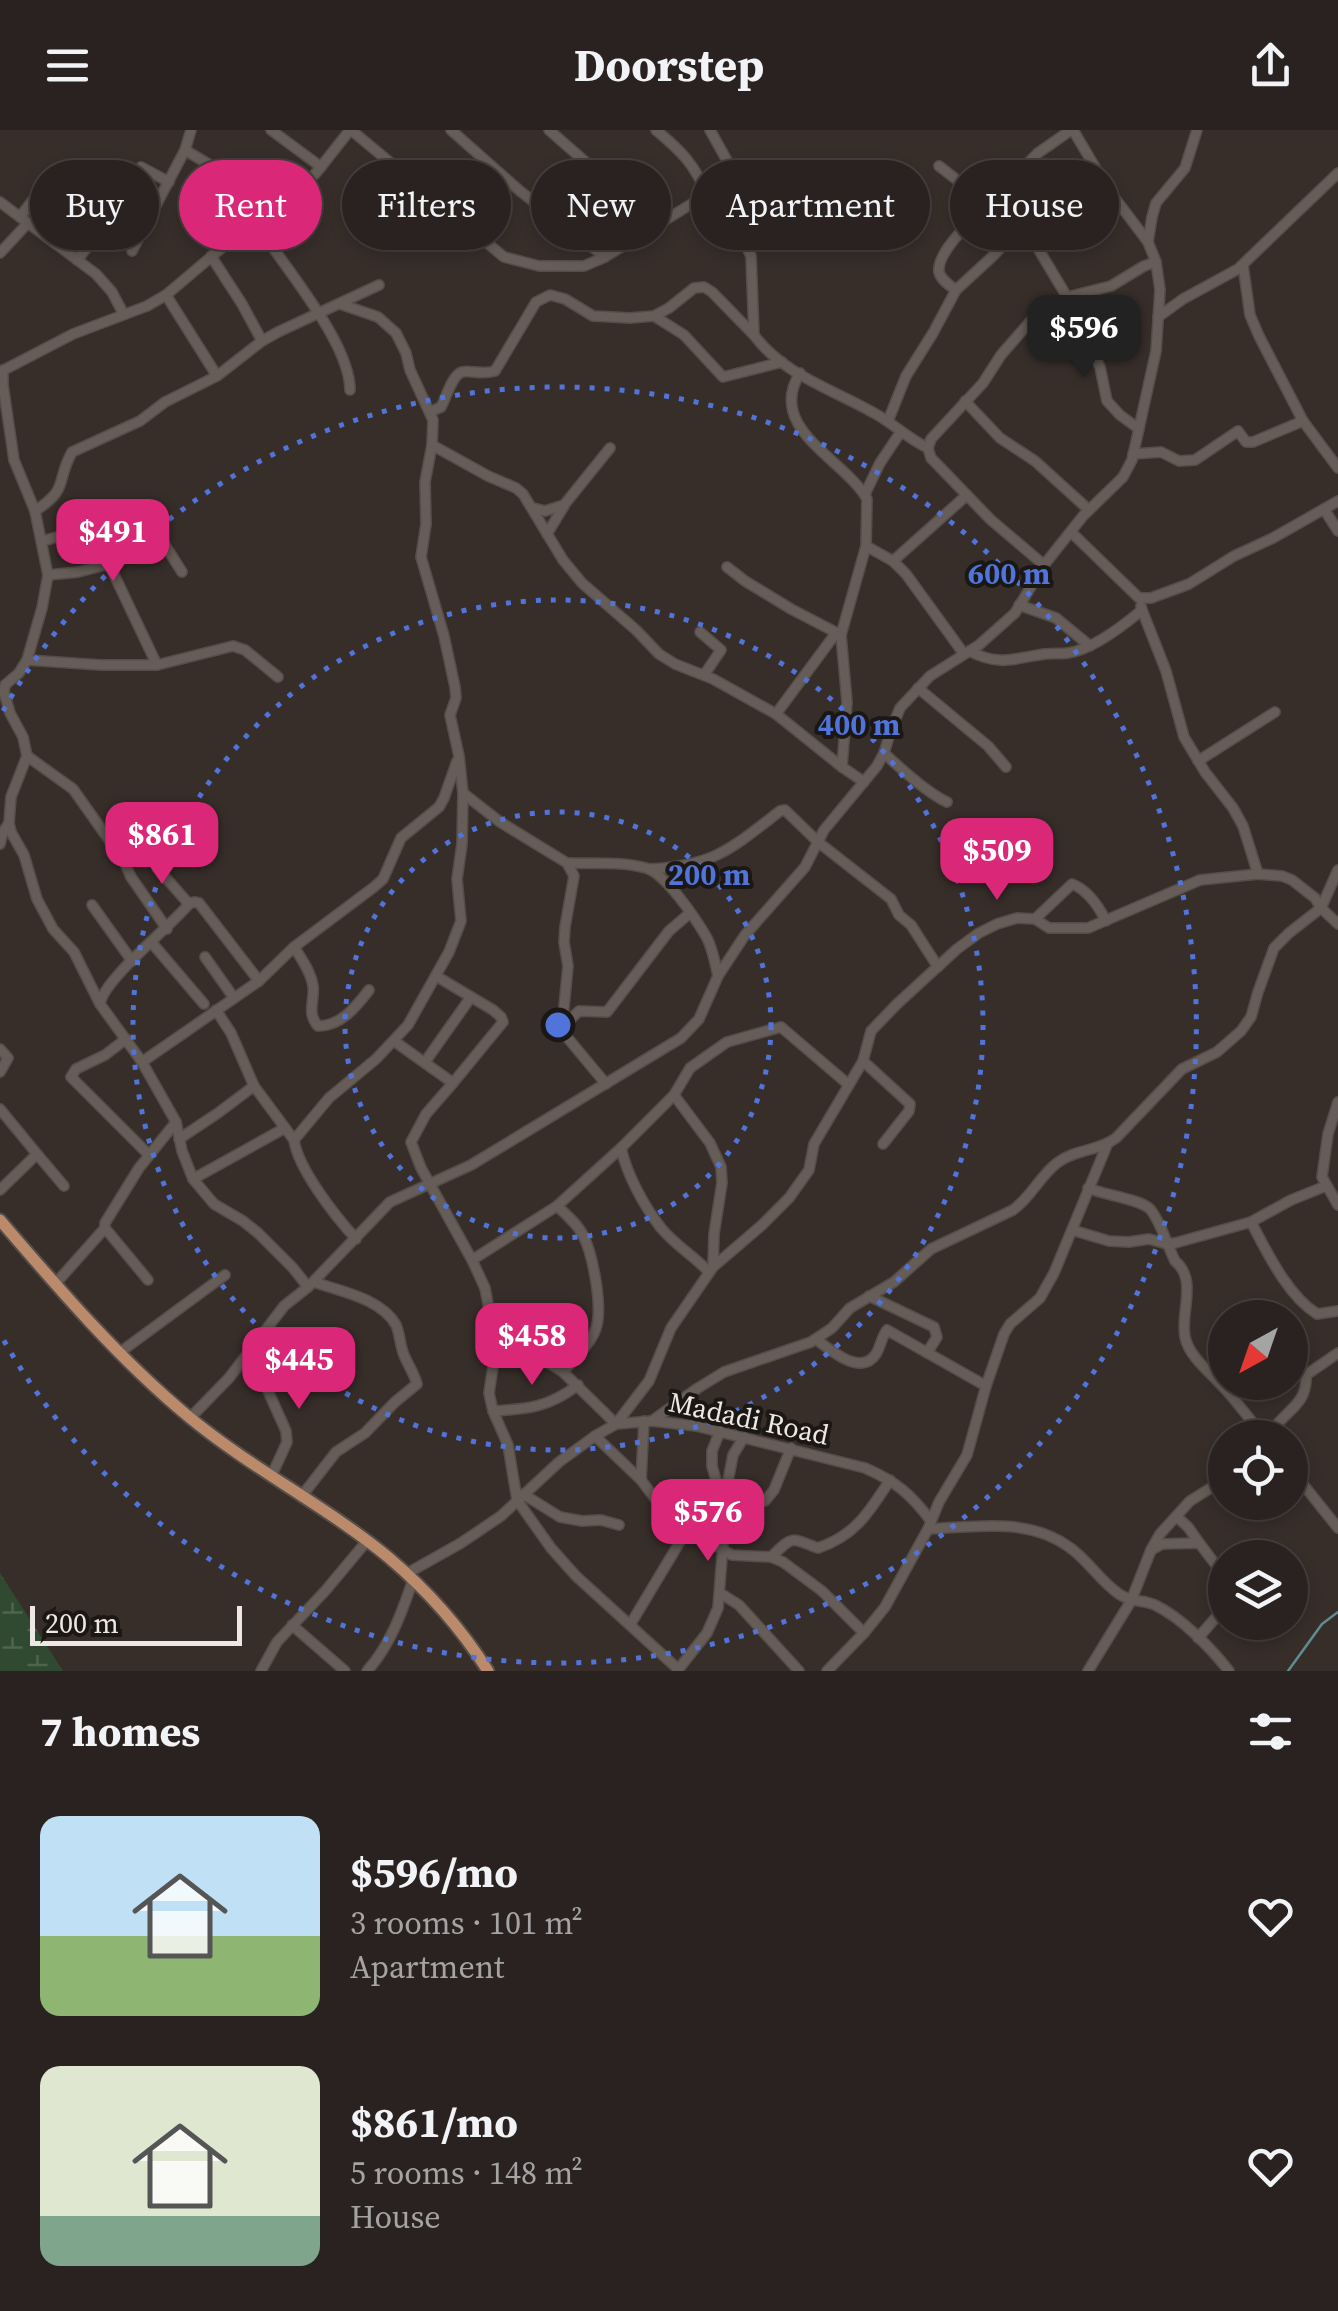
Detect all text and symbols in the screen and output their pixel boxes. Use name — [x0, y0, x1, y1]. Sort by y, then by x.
text: Doorstep — [574, 34, 764, 96]
icon: menu — [40, 38, 95, 93]
icon: share — [1243, 38, 1298, 93]
chip: Buy — [30, 160, 159, 250]
chip: Rent — [179, 160, 322, 250]
chip: Filters — [342, 160, 511, 250]
chip: New — [531, 160, 671, 250]
chip: Apartment — [691, 160, 930, 250]
chip: House — [950, 160, 1119, 250]
pin: $596 — [1025, 295, 1143, 380]
text: $596 — [1049, 305, 1119, 349]
pin: $491 — [54, 499, 172, 584]
text: $491 — [78, 509, 148, 553]
text: 600 m — [968, 553, 1050, 594]
text: 400 m — [818, 704, 900, 745]
pin: $861 — [103, 802, 221, 887]
text: $861 — [127, 812, 197, 856]
pin: $509 — [938, 818, 1056, 903]
text: $509 — [962, 828, 1032, 872]
text: 200 m — [668, 854, 750, 895]
centre of rings — [540, 1007, 576, 1043]
north arrow — [1208, 1300, 1308, 1400]
map controls — [1208, 1300, 1308, 1640]
pin: $458 — [473, 1303, 591, 1388]
text: $458 — [497, 1313, 567, 1357]
pin: $445 — [240, 1327, 358, 1412]
text: $445 — [264, 1337, 334, 1381]
street label: Madadi Road — [665, 1382, 833, 1454]
button: locate — [1208, 1420, 1308, 1520]
pin: $576 — [649, 1479, 767, 1564]
text: $576 — [673, 1489, 743, 1533]
button: layers — [1208, 1540, 1308, 1640]
scale bar — [30, 1601, 242, 1646]
text: 200 m — [45, 1604, 119, 1642]
text: 7 homes — [40, 1702, 200, 1760]
icon: filters — [1243, 1704, 1298, 1759]
text: $596/mo — [350, 1843, 518, 1901]
icon: home — [120, 1856, 240, 1976]
icon: heart — [1243, 1889, 1298, 1944]
text: 3 rooms · 101 m² — [350, 1901, 583, 1945]
text: Apartment — [350, 1945, 504, 1989]
text: $861/mo — [350, 2093, 518, 2151]
icon: home — [120, 2106, 240, 2226]
icon: heart — [1243, 2139, 1298, 2194]
text: 5 rooms · 148 m² — [350, 2151, 583, 2195]
text: House — [350, 2195, 441, 2239]

